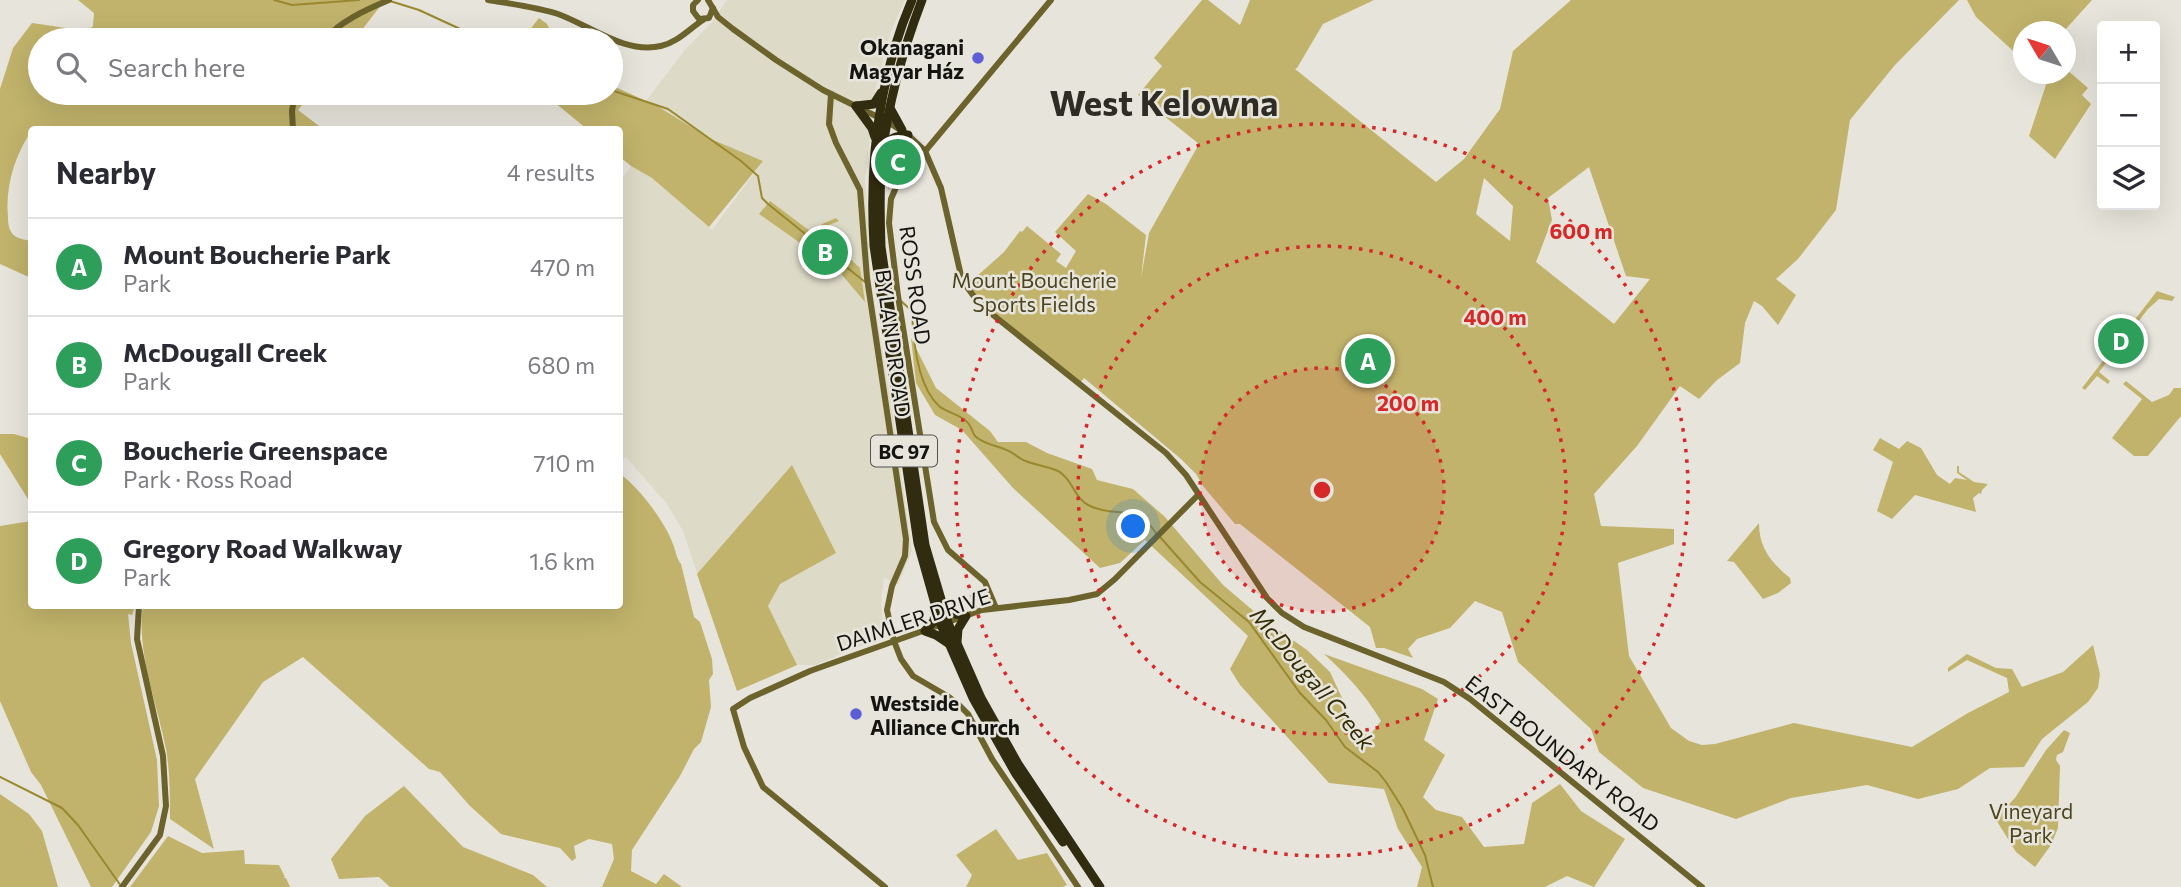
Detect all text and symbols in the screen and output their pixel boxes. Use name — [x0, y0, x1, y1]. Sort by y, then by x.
north arrow — [2013, 21, 2076, 84]
map controls — [2097, 21, 2160, 210]
button: + — [2097, 21, 2160, 84]
search box — [28, 28, 623, 105]
place label: Okanagani Magyar Ház — [849, 34, 964, 83]
icon: search — [52, 48, 90, 86]
marker: Okanagani Magyar Ház — [970, 50, 986, 66]
text: Search here — [108, 51, 246, 82]
district label: West Kelowna — [1049, 80, 1279, 123]
button: − — [2097, 84, 2160, 147]
pin: C — [875, 136, 921, 188]
button: layers — [2097, 147, 2160, 210]
text: Nearby — [56, 153, 156, 190]
text: 4 results — [507, 158, 595, 186]
text: 600 m — [1549, 218, 1613, 243]
street label: ROSS ROAD — [895, 224, 937, 346]
pin: B — [802, 226, 848, 278]
text: Mount Boucherie Park — [123, 238, 391, 269]
text: A — [71, 253, 87, 281]
text: 470 m — [530, 253, 595, 281]
street label: BYLAND ROAD — [871, 267, 917, 419]
park label: Mount Boucherie Sports Fields — [951, 267, 1117, 316]
text: Park — [123, 269, 171, 297]
text: 400 m — [1463, 304, 1527, 329]
pin: D — [2098, 315, 2144, 367]
pin: A — [1345, 335, 1391, 387]
text: McDougall Creek — [123, 336, 327, 367]
text: B — [71, 351, 87, 379]
text: 680 m — [528, 351, 595, 379]
text: Park — [123, 367, 171, 395]
text: 200 m — [1377, 390, 1439, 415]
text: Boucherie Greenspace — [123, 434, 388, 465]
road number: BC 97 — [871, 436, 937, 466]
text: C — [71, 449, 87, 477]
text: 710 m — [534, 449, 595, 477]
text: Park · Ross Road — [123, 465, 293, 493]
centre of rings — [1310, 478, 1334, 502]
your location — [1116, 509, 1150, 543]
text: Gregory Road Walkway — [123, 532, 402, 563]
text: D — [71, 547, 87, 575]
text: 1.6 km — [529, 547, 595, 575]
text: Park — [123, 563, 171, 591]
street label: DAIMLER DRIVE — [833, 582, 993, 656]
water label: McDougall Creek — [1245, 601, 1381, 756]
street label: EAST BOUNDARY ROAD — [1461, 670, 1665, 836]
place label: Westside Alliance Church — [870, 690, 1020, 739]
marker: Westside Alliance Church — [848, 706, 864, 722]
park label: Vineyard Park — [1989, 798, 2073, 847]

